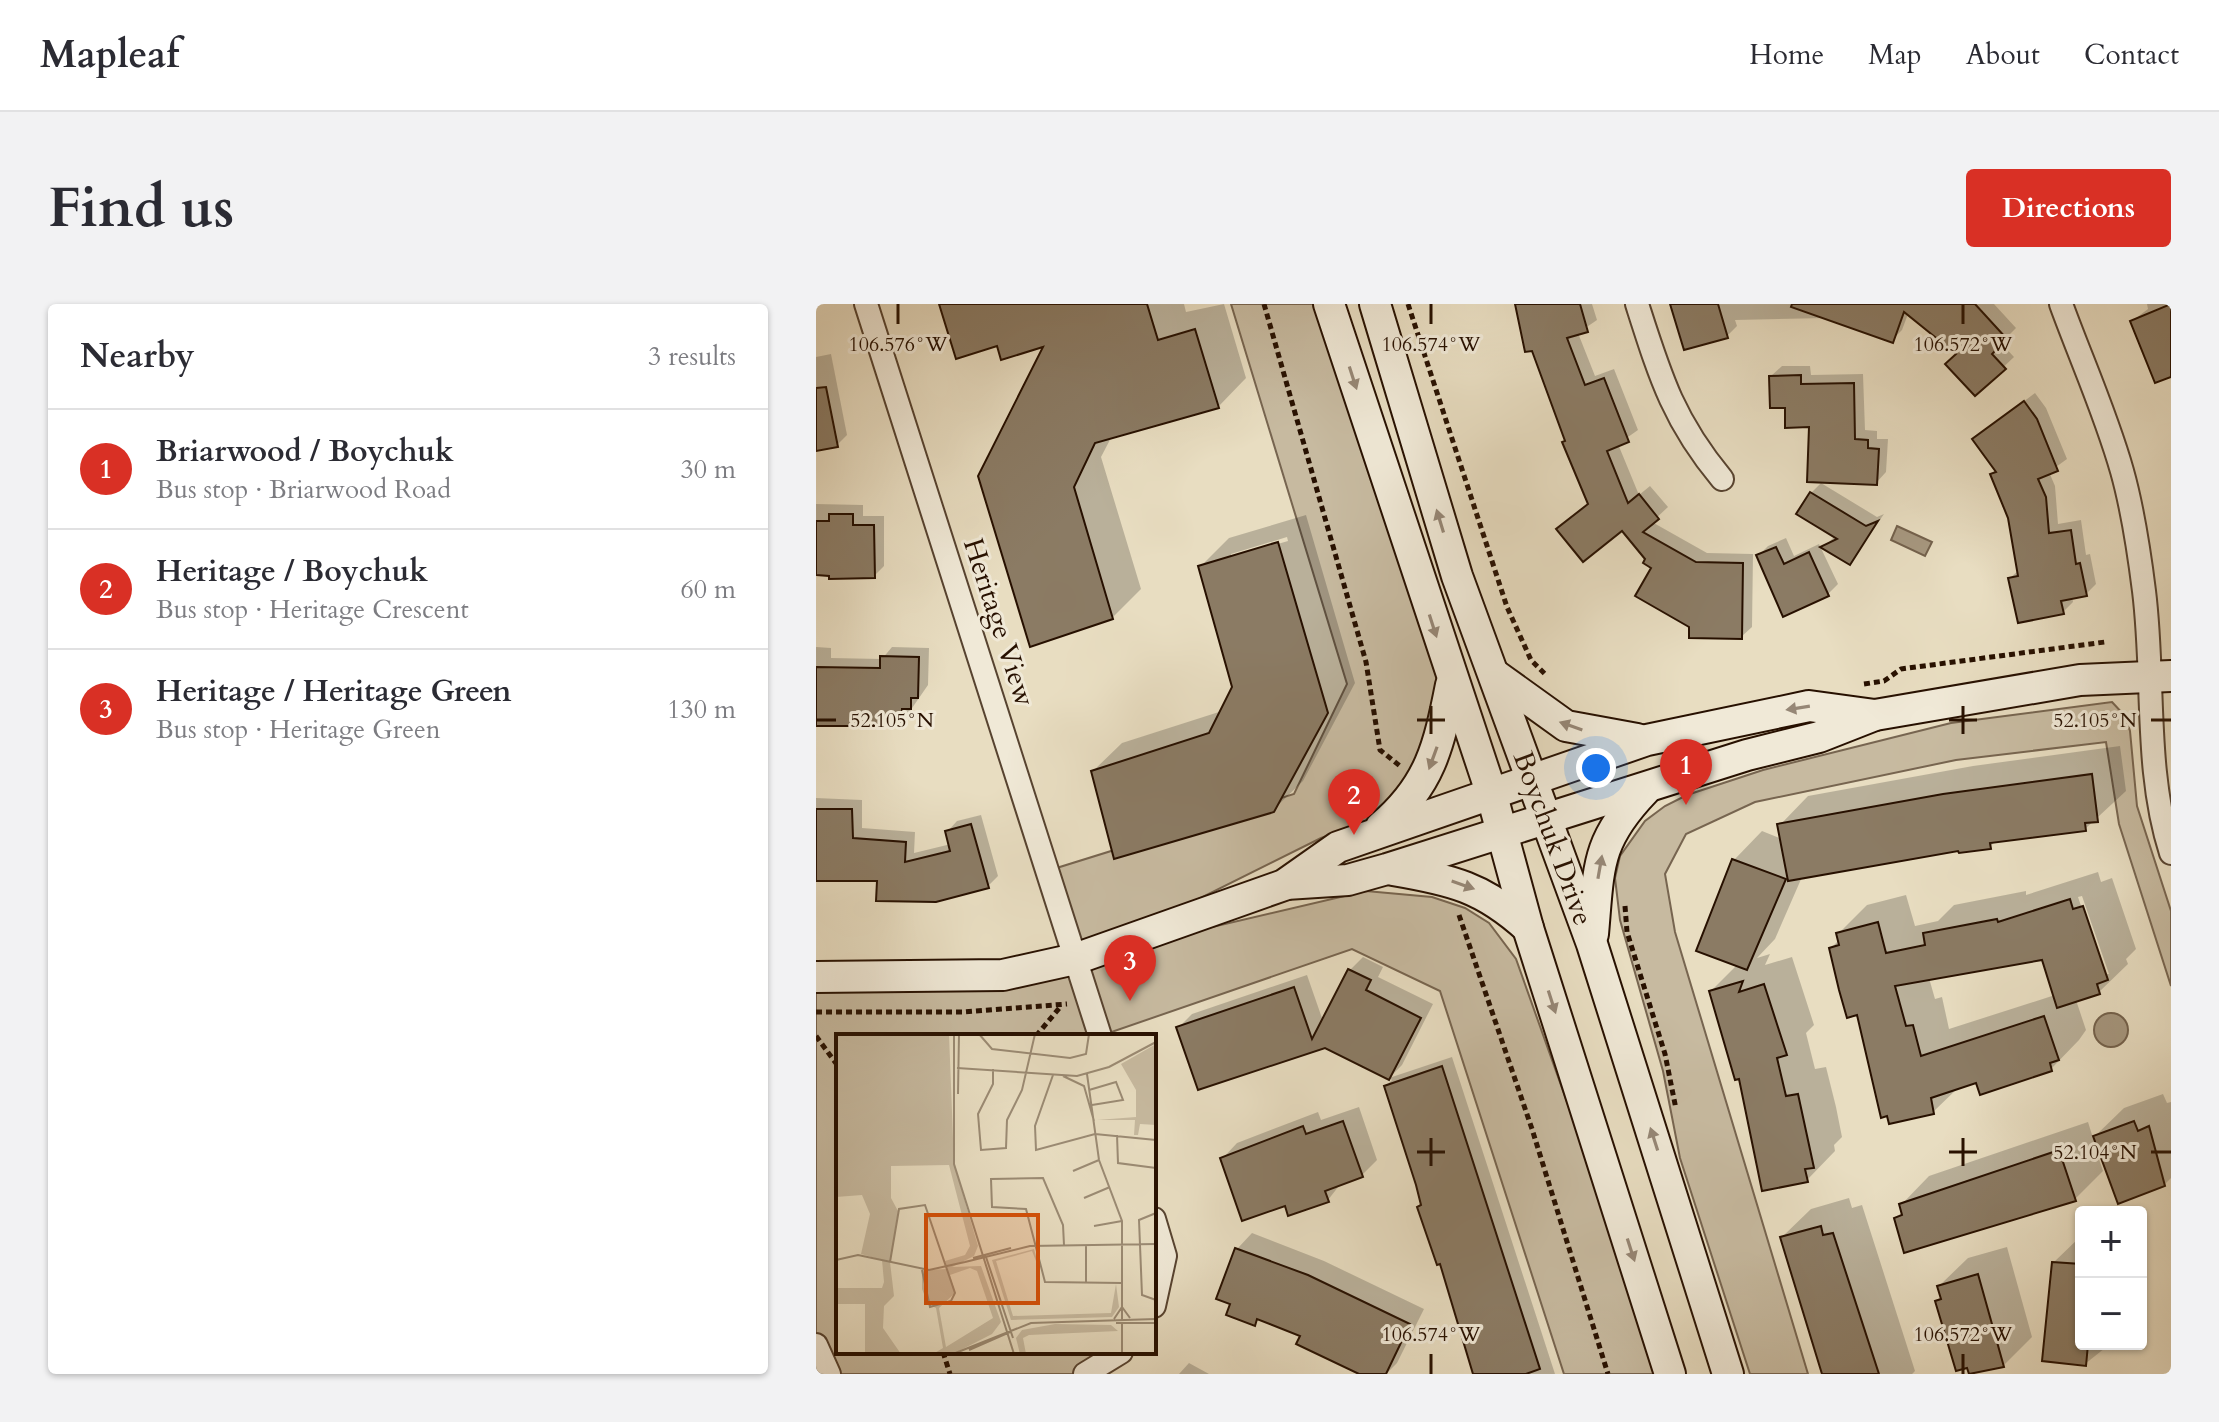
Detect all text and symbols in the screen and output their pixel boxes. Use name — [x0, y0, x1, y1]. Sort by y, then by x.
text: Mapleaf — [40, 29, 179, 81]
text: Home — [1749, 36, 1824, 74]
text: Map — [1868, 36, 1922, 74]
text: About — [1966, 36, 2040, 74]
text: Contact — [2084, 36, 2179, 74]
button: Directions — [1966, 169, 2171, 247]
text: Find us — [48, 171, 234, 246]
text: 106.576°W — [849, 331, 948, 358]
text: 106.574°W — [1382, 331, 1481, 358]
text: 106.572°W — [1914, 331, 2013, 358]
text: Nearby — [80, 333, 195, 379]
text: 3 results — [648, 339, 736, 374]
one-way arrow — [1348, 367, 1360, 391]
text: Briarwood / Boychuk — [156, 431, 454, 472]
text: 1 — [99, 452, 113, 487]
text: 30 m — [680, 452, 736, 487]
text: Bus stop · Briarwood Road — [156, 472, 451, 507]
one-way arrow — [1433, 508, 1446, 532]
street label: Heritage View — [954, 533, 1044, 712]
text: Heritage / Boychuk — [156, 551, 428, 592]
text: 2 — [99, 572, 113, 607]
text: 60 m — [680, 572, 736, 607]
text: Bus stop · Heritage Crescent — [156, 592, 469, 627]
one-way arrow — [1428, 614, 1440, 638]
text: Heritage / Heritage Green — [156, 671, 512, 712]
text: 3 — [99, 692, 113, 727]
text: 130 m — [667, 692, 736, 727]
one-way arrow — [1785, 703, 1810, 715]
text: 52.105°N — [850, 707, 934, 734]
text: 52.105°N — [2053, 707, 2137, 734]
text: Bus stop · Heritage Green — [156, 712, 441, 747]
one-way arrow — [1559, 720, 1583, 732]
pin: 1 — [1660, 739, 1712, 805]
street label: Boychuk Drive — [1504, 746, 1602, 931]
one-way arrow — [1426, 747, 1438, 771]
your location — [1576, 748, 1616, 788]
pin: 2 — [1328, 769, 1380, 835]
one-way arrow — [1594, 854, 1606, 879]
one-way arrow — [1451, 880, 1475, 892]
pin: 3 — [1104, 935, 1156, 1001]
one-way arrow — [1546, 990, 1558, 1014]
inset map — [836, 1034, 1156, 1354]
one-way arrow — [1647, 1127, 1660, 1151]
text: 52.104°N — [2053, 1139, 2137, 1166]
map controls — [2075, 1206, 2147, 1350]
button: + — [2075, 1206, 2147, 1278]
one-way arrow — [1625, 1238, 1637, 1262]
button: − — [2075, 1278, 2147, 1350]
text: 106.574°W — [1382, 1321, 1481, 1348]
text: 106.572°W — [1914, 1321, 2013, 1348]

